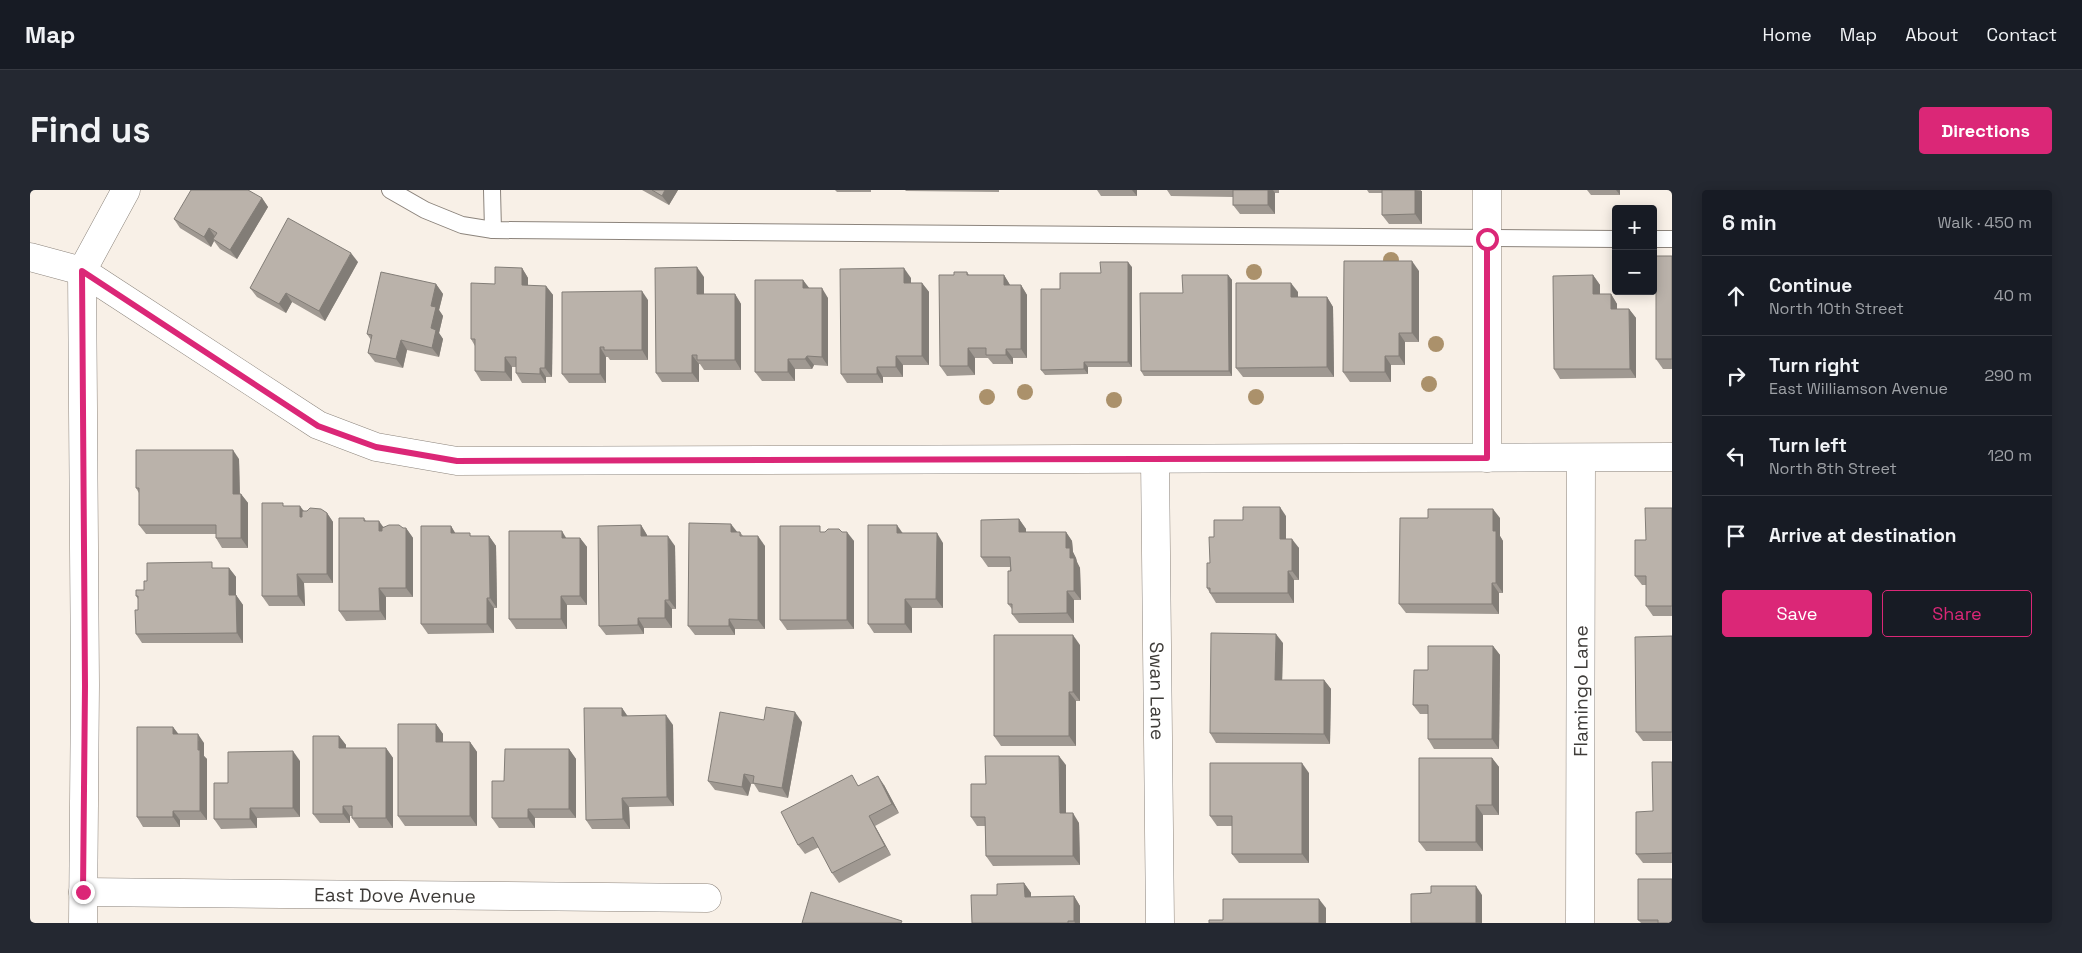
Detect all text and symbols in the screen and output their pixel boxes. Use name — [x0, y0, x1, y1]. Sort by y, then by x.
text: Map — [25, 19, 75, 50]
text: Home — [1763, 23, 1812, 46]
text: Map — [1840, 23, 1877, 46]
text: About — [1905, 23, 1959, 46]
text: Contact — [1987, 23, 2057, 46]
button: Directions — [1919, 107, 2052, 154]
text: Find us — [30, 108, 151, 152]
map controls — [1612, 205, 1657, 295]
button: + — [1612, 205, 1657, 250]
text: 6 min — [1722, 209, 1777, 236]
text: Walk · 450 m — [1938, 212, 2032, 233]
route start — [1476, 228, 1499, 251]
button: − — [1612, 250, 1657, 295]
text: Continue — [1769, 273, 1852, 298]
icon: ahead — [1722, 282, 1750, 310]
text: 40 m — [1994, 285, 2032, 306]
text: North 10th Street — [1769, 298, 1904, 319]
text: Turn right — [1769, 353, 1859, 378]
icon: right — [1722, 362, 1750, 390]
text: 290 m — [1984, 365, 2032, 386]
text: East Williamson Avenue — [1769, 378, 1948, 399]
text: Turn left — [1769, 433, 1847, 458]
icon: left — [1722, 442, 1750, 470]
text: 120 m — [1988, 445, 2032, 466]
text: North 8th Street — [1769, 458, 1897, 479]
icon: arrive — [1722, 522, 1750, 550]
text: Arrive at destination — [1769, 523, 1957, 548]
button: Save — [1722, 590, 1872, 637]
button: Share — [1882, 590, 2032, 637]
street label: Flamingo Lane — [1568, 625, 1594, 757]
street label: Swan Lane — [1144, 642, 1170, 740]
route end — [72, 881, 95, 904]
street label: East Dove Avenue — [314, 882, 476, 909]

